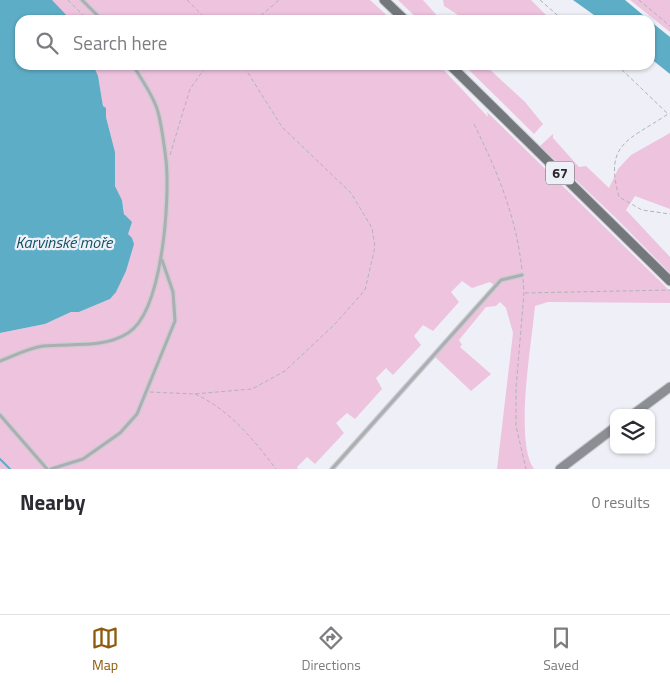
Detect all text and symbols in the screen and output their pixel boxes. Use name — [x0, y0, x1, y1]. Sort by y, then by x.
search box — [15, 15, 655, 70]
text: Search here — [73, 28, 167, 57]
icon: search — [33, 29, 61, 57]
road number: 67 — [546, 162, 574, 184]
water label: Karvinské moře — [16, 230, 114, 254]
map controls — [610, 409, 655, 454]
button: layers — [610, 409, 655, 454]
text: Nearby — [20, 486, 85, 518]
text: 0 results — [591, 490, 650, 514]
tab: Map — [91, 624, 119, 675]
tab: Directions — [301, 624, 361, 675]
tab: Saved — [543, 624, 579, 675]

